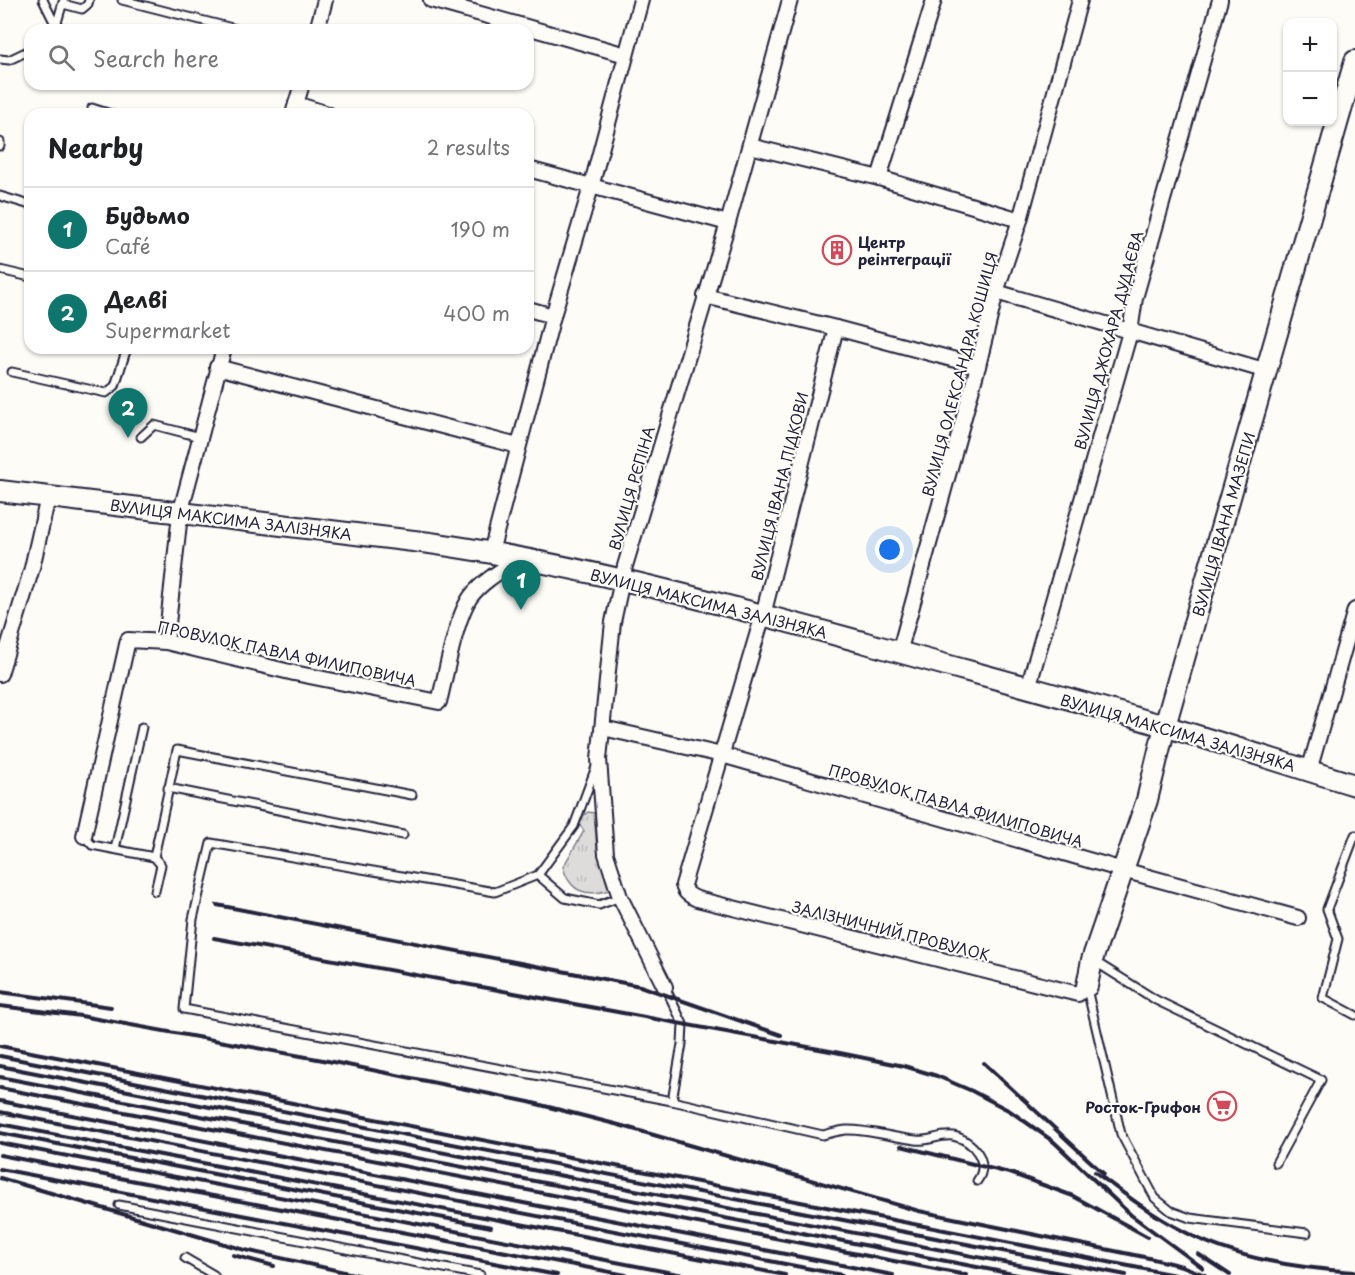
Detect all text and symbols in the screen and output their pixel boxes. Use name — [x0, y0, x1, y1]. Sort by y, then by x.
map controls — [1283, 18, 1337, 126]
button: + — [1283, 18, 1337, 72]
search box — [24, 24, 534, 90]
icon: search — [45, 41, 78, 74]
text: Search here — [93, 41, 219, 74]
button: − — [1283, 72, 1337, 126]
text: Nearby — [48, 128, 143, 167]
text: 2 results — [427, 132, 510, 162]
text: Будьмо — [105, 198, 190, 231]
text: 1 — [63, 214, 72, 244]
text: 190 m — [451, 214, 510, 244]
street label: ВУЛИЦЯ ДЖОХАРА ДУДАЄВА — [1068, 228, 1148, 452]
place label: Центр реінтеграції — [858, 230, 952, 270]
text: Café — [105, 231, 150, 261]
building icon: Центр реінтеграції — [821, 234, 853, 266]
street label: ВУЛИЦЯ ОЛЕКСАНДРА КОШИЦЯ — [915, 249, 1003, 499]
text: Делві — [105, 282, 168, 315]
text: 2 — [60, 298, 75, 328]
text: 400 m — [443, 298, 510, 328]
text: Supermarket — [105, 315, 231, 345]
pin: 2 — [108, 388, 148, 438]
street label: ВУЛИЦЯ ІВАНА ПІДКОВИ — [744, 389, 814, 583]
street label: ВУЛИЦЯ РЄПІНА — [602, 423, 660, 553]
street label: ВУЛИЦЯ ІВАНА МАЗЕПИ — [1186, 429, 1260, 619]
street label: ВУЛИЦЯ МАКСИМА ЗАЛІЗНЯКА — [109, 493, 353, 545]
your location — [875, 535, 904, 564]
pin: 1 — [502, 560, 540, 610]
street label: ВУЛИЦЯ МАКСИМА ЗАЛІЗНЯКА — [588, 562, 830, 644]
street label: ПРОВУЛОК ПАВЛА ФИЛИПОВИЧА — [156, 614, 418, 692]
street label: ВУЛИЦЯ МАКСИМА ЗАЛІЗНЯКА — [1058, 687, 1298, 777]
street label: ПРОВУЛОК ПАВЛА ФИЛИПОВИЧА — [826, 758, 1086, 852]
street label: ЗАЛІЗНИЧНИЙ ПРОВУЛОК — [790, 894, 992, 966]
supermarket icon: Росток-Грифон — [1206, 1090, 1238, 1122]
place label: Росток-Грифон — [1085, 1095, 1201, 1118]

